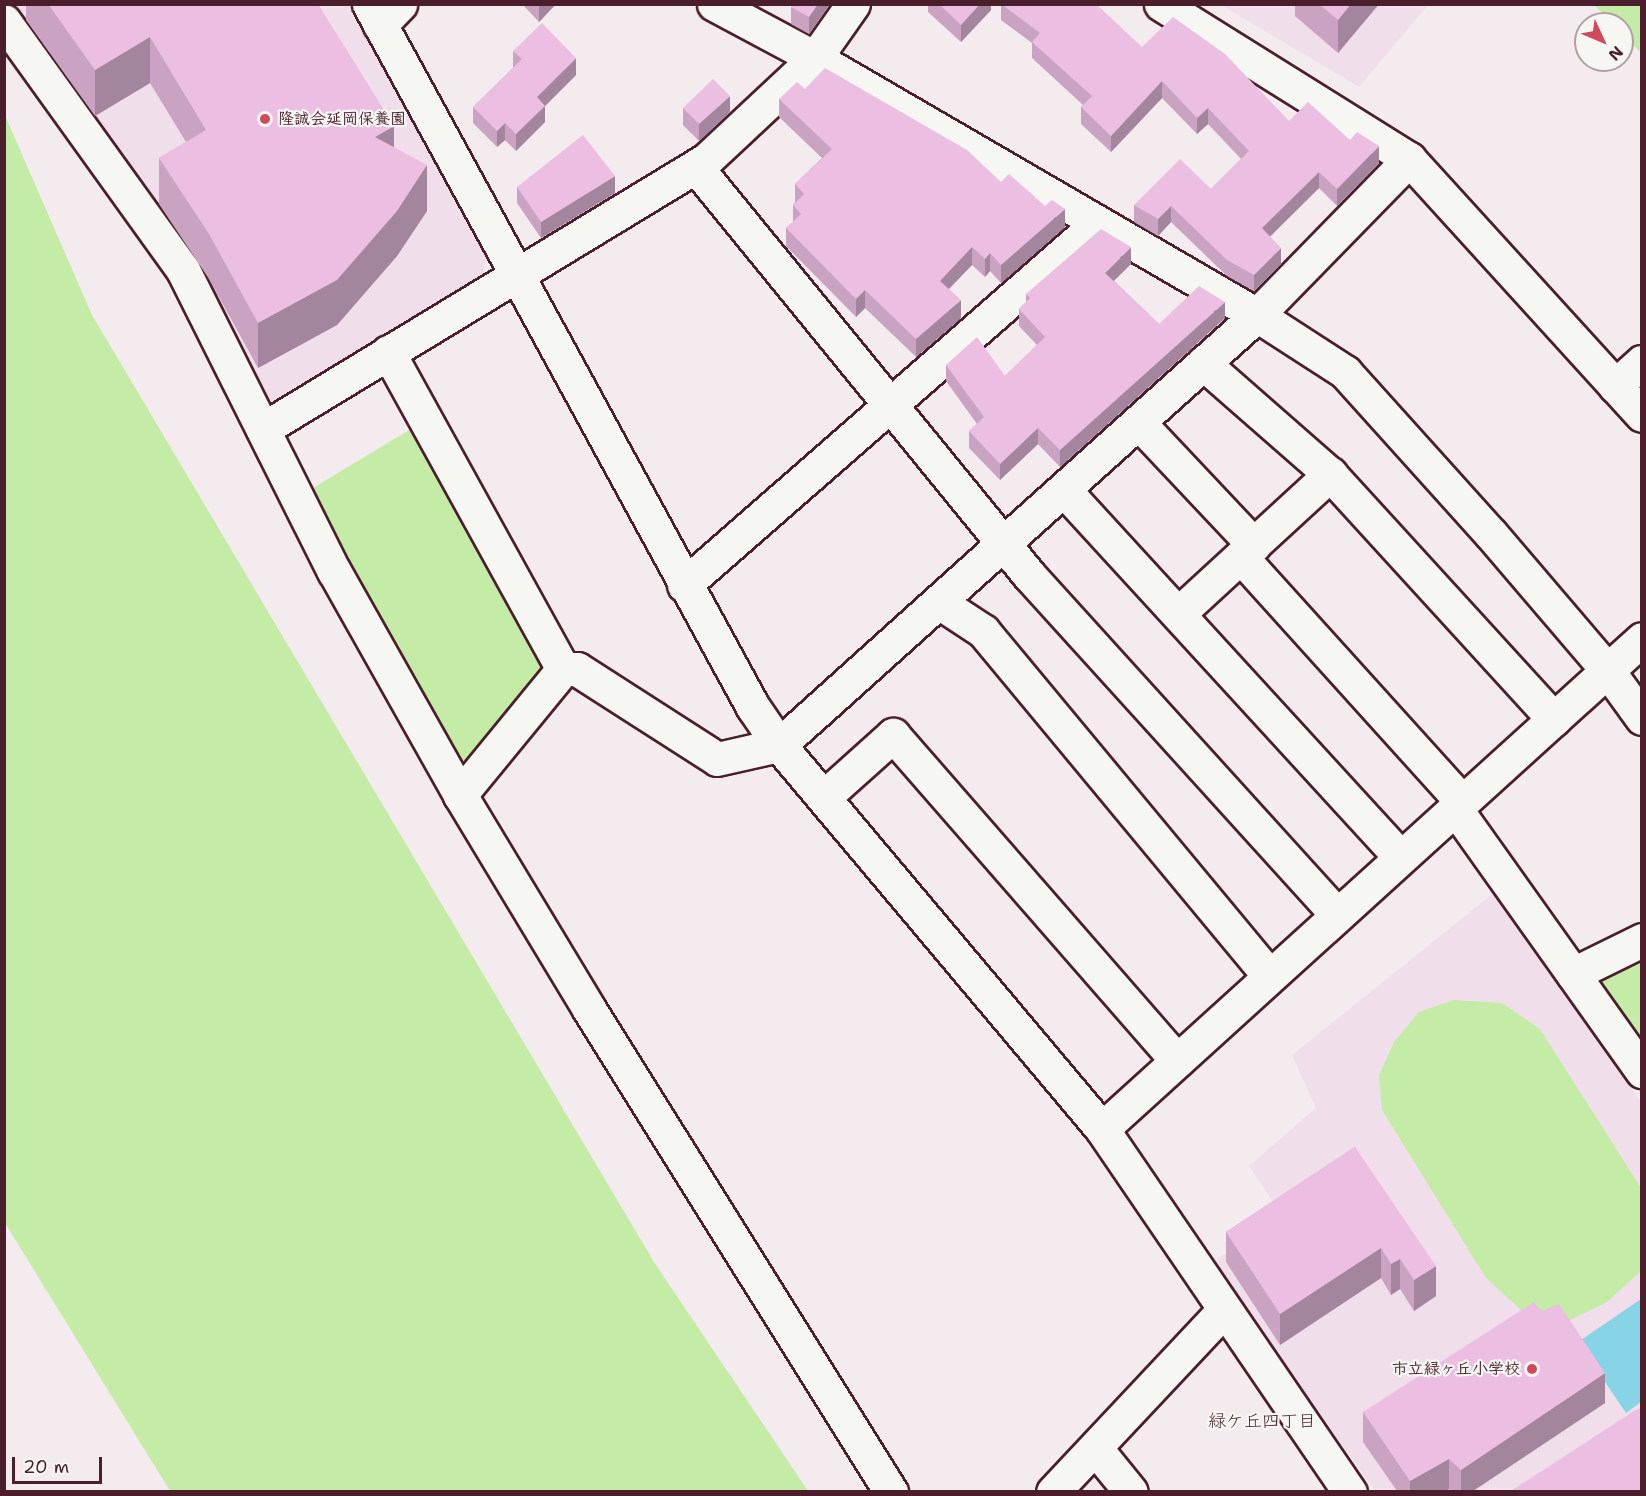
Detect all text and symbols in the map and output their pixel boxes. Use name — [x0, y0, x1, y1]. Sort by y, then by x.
north arrow — [1574, 12, 1634, 72]
text: N — [1604, 42, 1628, 65]
place label: 隆誠会延岡保養園 — [278, 109, 406, 129]
marker: 隆誠会延岡保養園 — [256, 110, 274, 128]
place label: 市立緑ヶ丘小学校 — [1392, 1359, 1520, 1379]
marker: 市立緑ヶ丘小学校 — [1525, 1362, 1539, 1376]
district label: 緑ケ丘四丁目 — [1208, 1410, 1316, 1432]
scale bar — [15, 1445, 105, 1483]
text: 20 m — [23, 1455, 69, 1479]

